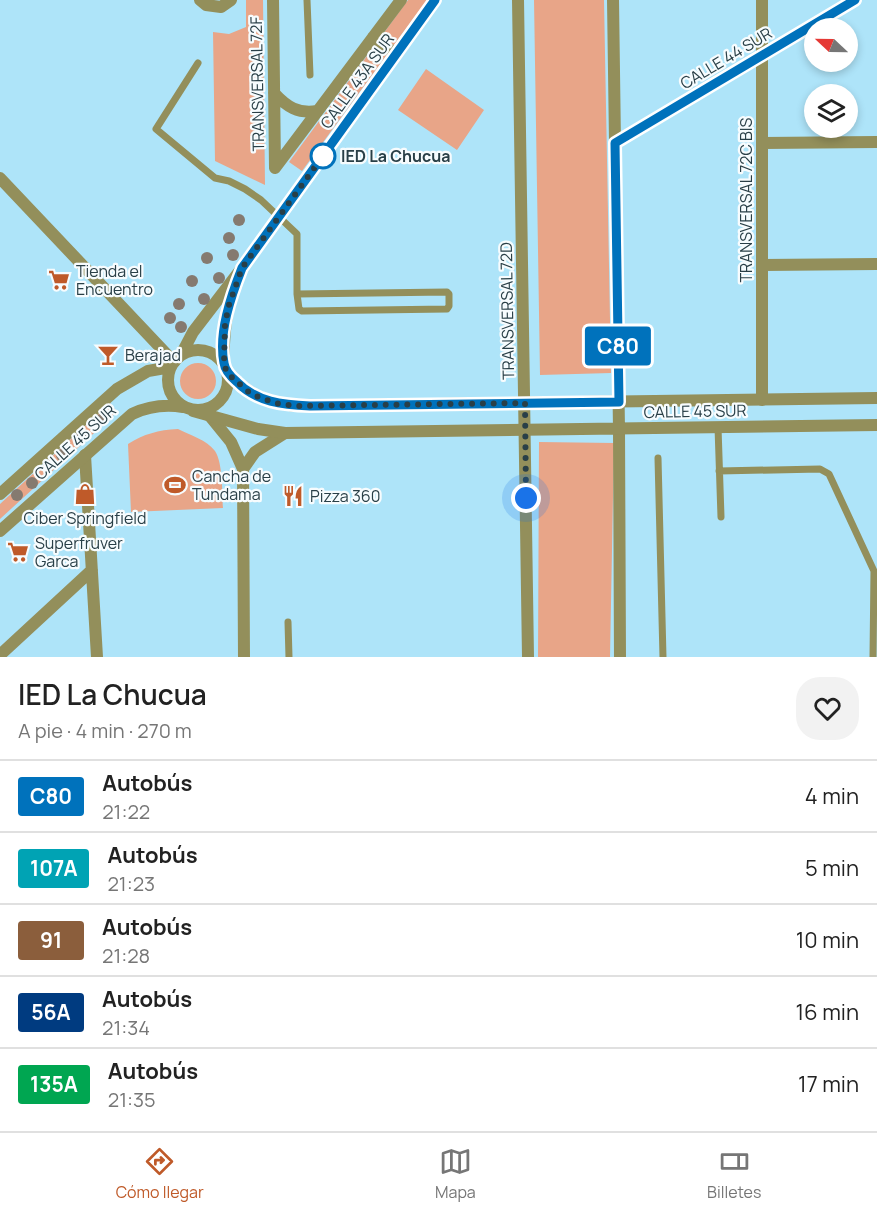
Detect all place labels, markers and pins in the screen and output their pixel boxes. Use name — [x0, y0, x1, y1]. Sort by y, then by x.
marker: IED La Chucua — [310, 143, 336, 169]
place label: IED La Chucua — [341, 145, 450, 167]
place label: Tienda el Encuentro — [76, 260, 153, 300]
supermarket icon: Tienda el Encuentro — [47, 268, 71, 292]
bar icon: Berajad — [96, 343, 120, 367]
place label: Berajad — [125, 344, 181, 366]
place label: Cancha de Tundama — [192, 465, 271, 505]
sports icon: Cancha de Tundama — [163, 473, 187, 497]
shop icon: Ciber Springfield — [73, 482, 97, 506]
restaurant icon: Pizza 360 — [281, 484, 305, 508]
place label: Pizza 360 — [310, 485, 381, 507]
place label: Ciber Springfield — [23, 507, 147, 529]
place label: Superfruver Garca — [35, 532, 123, 572]
supermarket icon: Superfruver Garca — [6, 540, 30, 564]

